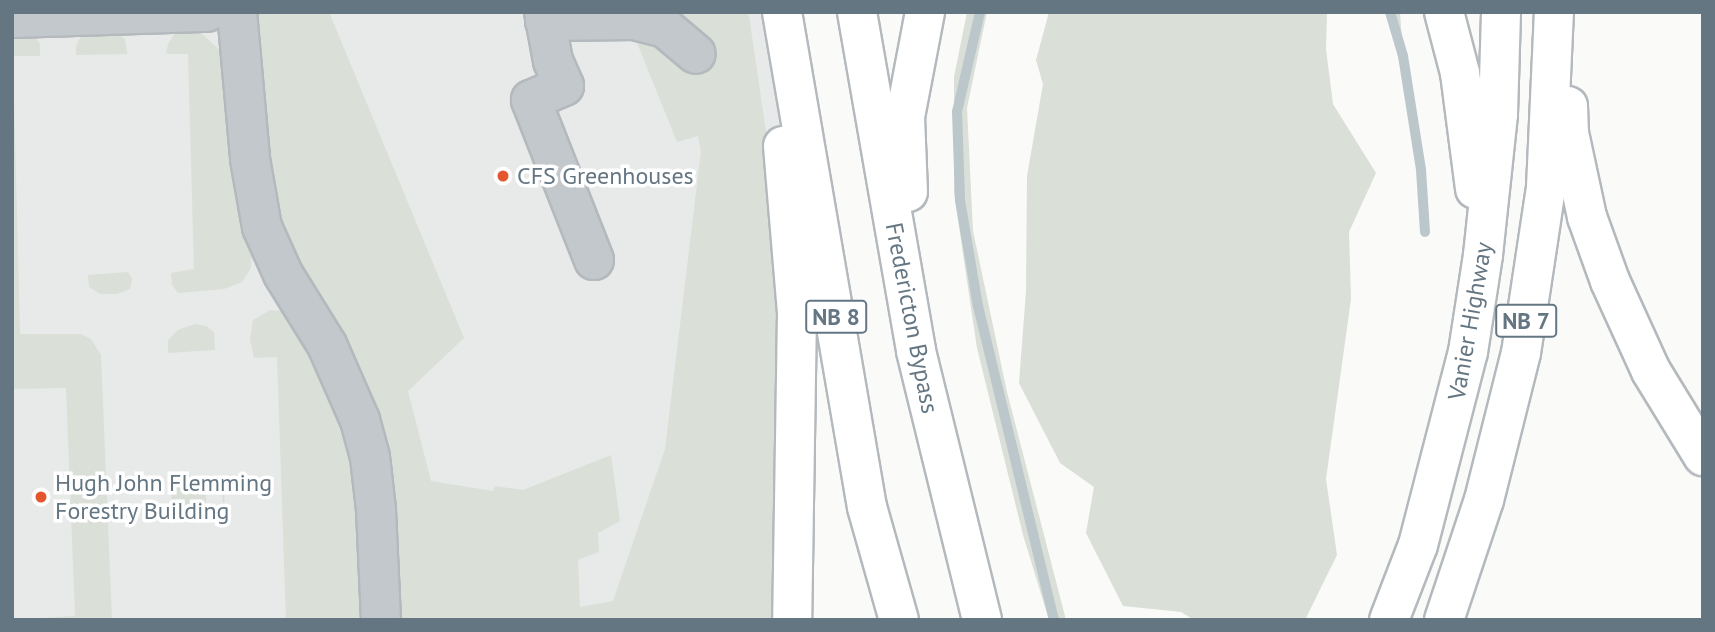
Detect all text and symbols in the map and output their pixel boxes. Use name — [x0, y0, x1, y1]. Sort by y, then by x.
place label: CFS Greenhouses — [517, 162, 694, 190]
marker: CFS Greenhouses — [495, 168, 511, 184]
street label: Fredericton Bypass — [879, 220, 945, 416]
street label: Vanier Highway — [1442, 240, 1498, 402]
road number: NB 8 — [804, 298, 868, 336]
road number: NB 7 — [1494, 302, 1558, 340]
place label: Hugh John Flemming Forestry Building — [55, 469, 272, 525]
marker: Hugh John Flemming Forestry Building — [33, 489, 49, 505]

